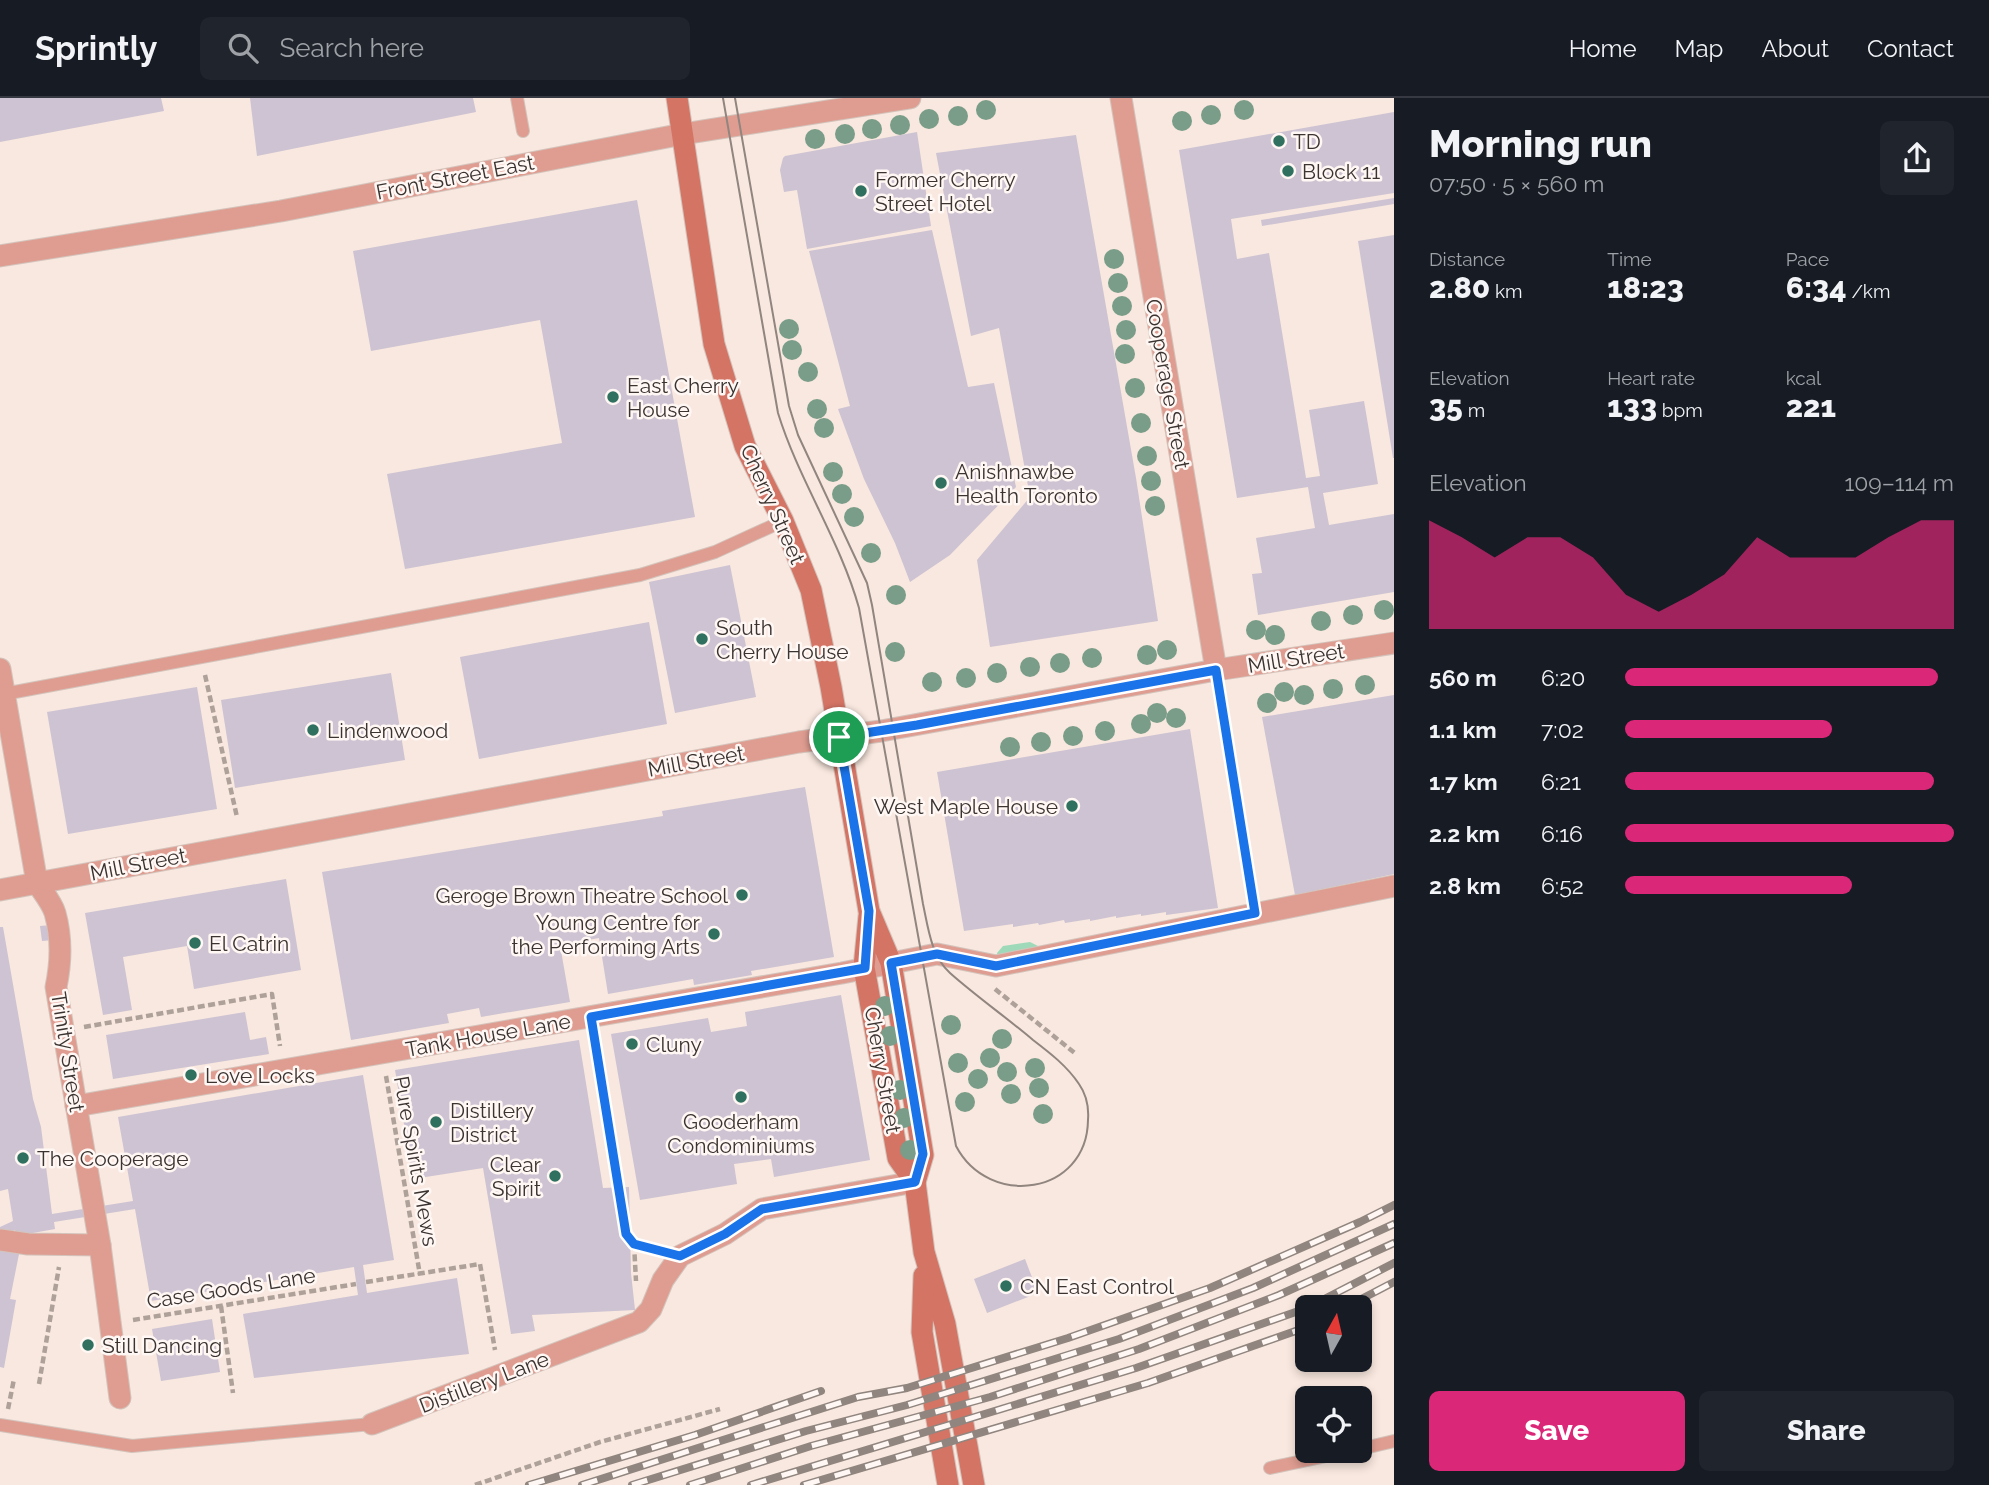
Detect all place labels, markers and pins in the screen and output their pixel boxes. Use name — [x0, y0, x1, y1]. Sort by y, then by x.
place label: TD — [1293, 129, 1321, 154]
marker: TD — [1271, 133, 1287, 149]
place label: Block 11 — [1302, 159, 1380, 184]
marker: Block 11 — [1280, 163, 1296, 179]
place label: Former Cherry Street Hotel — [875, 167, 1016, 216]
marker: Former Cherry Street Hotel — [853, 183, 869, 199]
place label: East Cherry House — [627, 373, 739, 422]
marker: East Cherry House — [605, 389, 621, 405]
place label: Anishnawbe Health Toronto — [955, 459, 1098, 508]
marker: Anishnawbe Health Toronto — [933, 475, 949, 491]
place label: South Cherry House — [716, 615, 849, 664]
marker: South Cherry House — [694, 631, 710, 647]
pin — [809, 707, 869, 767]
place label: Lindenwood — [327, 718, 448, 743]
marker: Lindenwood — [305, 722, 321, 738]
place label: West Maple House — [874, 794, 1058, 819]
marker: West Maple House — [1064, 798, 1080, 814]
place label: Geroge Brown Theatre School — [436, 883, 728, 908]
marker: Geroge Brown Theatre School — [734, 887, 750, 903]
place label: Young Centre for the Performing Arts — [511, 910, 701, 959]
marker: Young Centre for the Performing Arts — [706, 926, 722, 942]
place label: El Catrin — [209, 931, 289, 956]
marker: El Catrin — [187, 935, 203, 951]
place label: Cluny — [646, 1032, 702, 1057]
marker: Cluny — [624, 1036, 640, 1052]
place label: Love Locks — [205, 1063, 315, 1088]
marker: Love Locks — [183, 1067, 199, 1083]
marker: Gooderham Condominiums — [733, 1089, 749, 1105]
place label: Distillery District — [450, 1098, 534, 1147]
place label: Gooderham Condominiums — [667, 1109, 815, 1158]
marker: Distillery District — [428, 1114, 444, 1130]
place label: The Cooperage — [37, 1146, 189, 1171]
marker: The Cooperage — [15, 1150, 31, 1166]
place label: Clear Spirit — [490, 1152, 542, 1201]
marker: Clear Spirit — [547, 1168, 563, 1184]
place label: CN East Control — [1020, 1274, 1174, 1299]
marker: CN East Control — [998, 1278, 1014, 1294]
place label: Still Dancing — [102, 1333, 222, 1358]
marker: Still Dancing — [80, 1337, 96, 1353]

